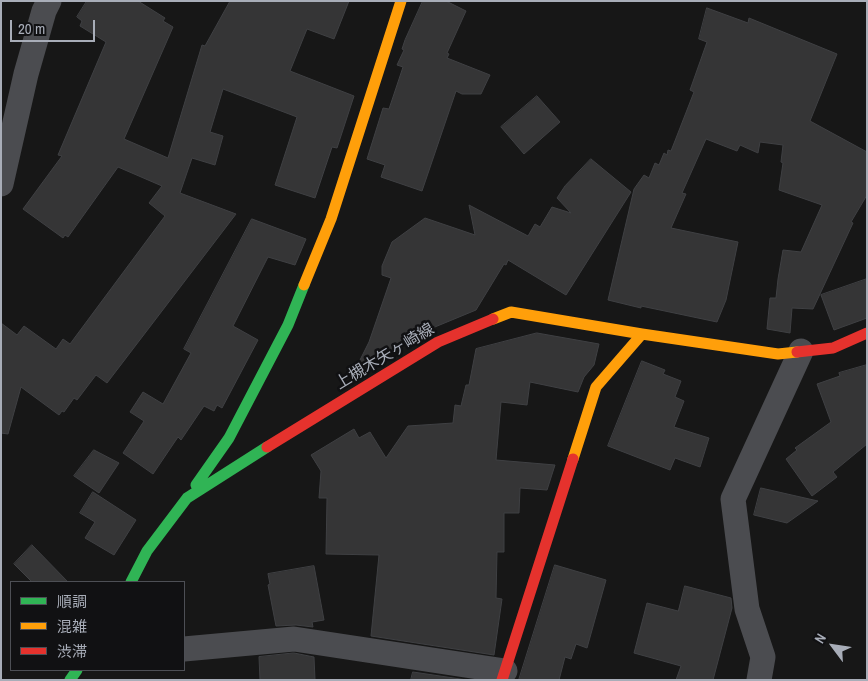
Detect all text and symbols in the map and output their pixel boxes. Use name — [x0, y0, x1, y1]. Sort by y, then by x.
scale bar — [12, 10, 98, 42]
text: 20 m — [18, 18, 45, 39]
street label: 上槻木矢ヶ崎線 — [332, 320, 438, 394]
legend — [10, 581, 185, 671]
text: 順調 — [57, 591, 87, 612]
text: 混雑 — [57, 616, 87, 637]
north arrow — [808, 621, 858, 671]
text: N — [810, 630, 830, 646]
text: 渋滞 — [57, 641, 87, 662]

